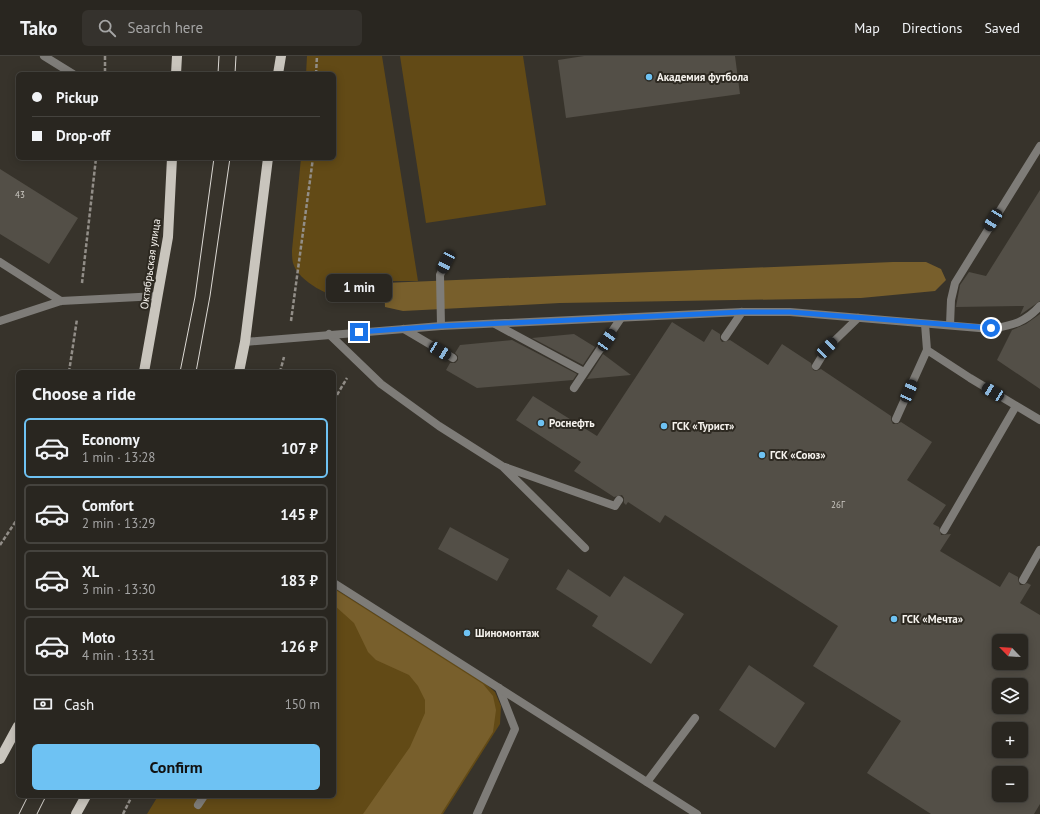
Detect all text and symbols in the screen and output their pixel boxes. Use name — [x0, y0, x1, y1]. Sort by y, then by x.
search box — [82, 10, 362, 46]
text: Tako — [20, 16, 58, 40]
icon: search — [96, 17, 118, 39]
text: Search here — [128, 18, 203, 37]
text: Map — [854, 19, 880, 37]
text: Directions — [902, 19, 962, 37]
text: Saved — [984, 19, 1020, 37]
place label: Академия футбола — [657, 70, 749, 84]
marker: Академия футбола — [644, 72, 654, 82]
text: Pickup — [56, 88, 99, 107]
text: Drop-off — [56, 126, 110, 145]
house number: 43 — [15, 189, 25, 200]
car — [982, 207, 1004, 233]
street label: Октябрьская улица — [137, 218, 163, 310]
car — [435, 249, 457, 275]
callout: 1 min — [326, 274, 392, 302]
text: 1 min — [343, 279, 375, 296]
route start — [982, 319, 1000, 337]
route end — [350, 323, 368, 341]
car — [595, 327, 619, 353]
car — [814, 335, 840, 361]
car — [427, 340, 453, 362]
car — [899, 378, 919, 404]
car — [980, 381, 1006, 403]
text: Choose a ride — [32, 382, 136, 405]
place label: Роснефть — [549, 416, 595, 430]
marker: Роснефть — [536, 418, 546, 428]
place label: ГСК «Турист» — [672, 419, 735, 433]
marker: ГСК «Турист» — [659, 421, 669, 431]
icon: car — [34, 430, 70, 466]
text: Economy — [82, 430, 140, 449]
text: 107 ₽ — [281, 439, 318, 458]
place label: ГСК «Союз» — [770, 448, 826, 462]
text: 1 min · 13:28 — [82, 449, 155, 466]
marker: ГСК «Союз» — [757, 450, 767, 460]
icon: car — [34, 496, 70, 532]
text: Comfort — [82, 496, 134, 515]
house number: 26Г — [831, 499, 846, 510]
text: 145 ₽ — [280, 505, 318, 524]
text: 2 min · 13:29 — [82, 515, 155, 532]
icon: car — [34, 562, 70, 598]
text: XL — [82, 562, 99, 581]
text: 183 ₽ — [280, 571, 318, 590]
text: 3 min · 13:30 — [82, 581, 155, 598]
place label: ГСК «Мечта» — [902, 612, 964, 626]
marker: ГСК «Мечта» — [889, 614, 899, 624]
place label: Шиномонтаж — [475, 626, 539, 640]
icon: car — [34, 628, 70, 664]
text: Moto — [82, 628, 115, 647]
marker: Шиномонтаж — [462, 628, 472, 638]
north arrow — [992, 634, 1028, 670]
map controls — [992, 634, 1028, 802]
text: 126 ₽ — [280, 637, 318, 656]
text: 4 min · 13:31 — [82, 647, 155, 664]
button: layers — [992, 678, 1028, 714]
icon: cash — [32, 693, 54, 715]
text: Cash — [64, 695, 94, 714]
text: 150 m — [285, 696, 320, 713]
button: + — [992, 722, 1028, 758]
button: Confirm — [32, 744, 320, 790]
button: − — [992, 766, 1028, 802]

